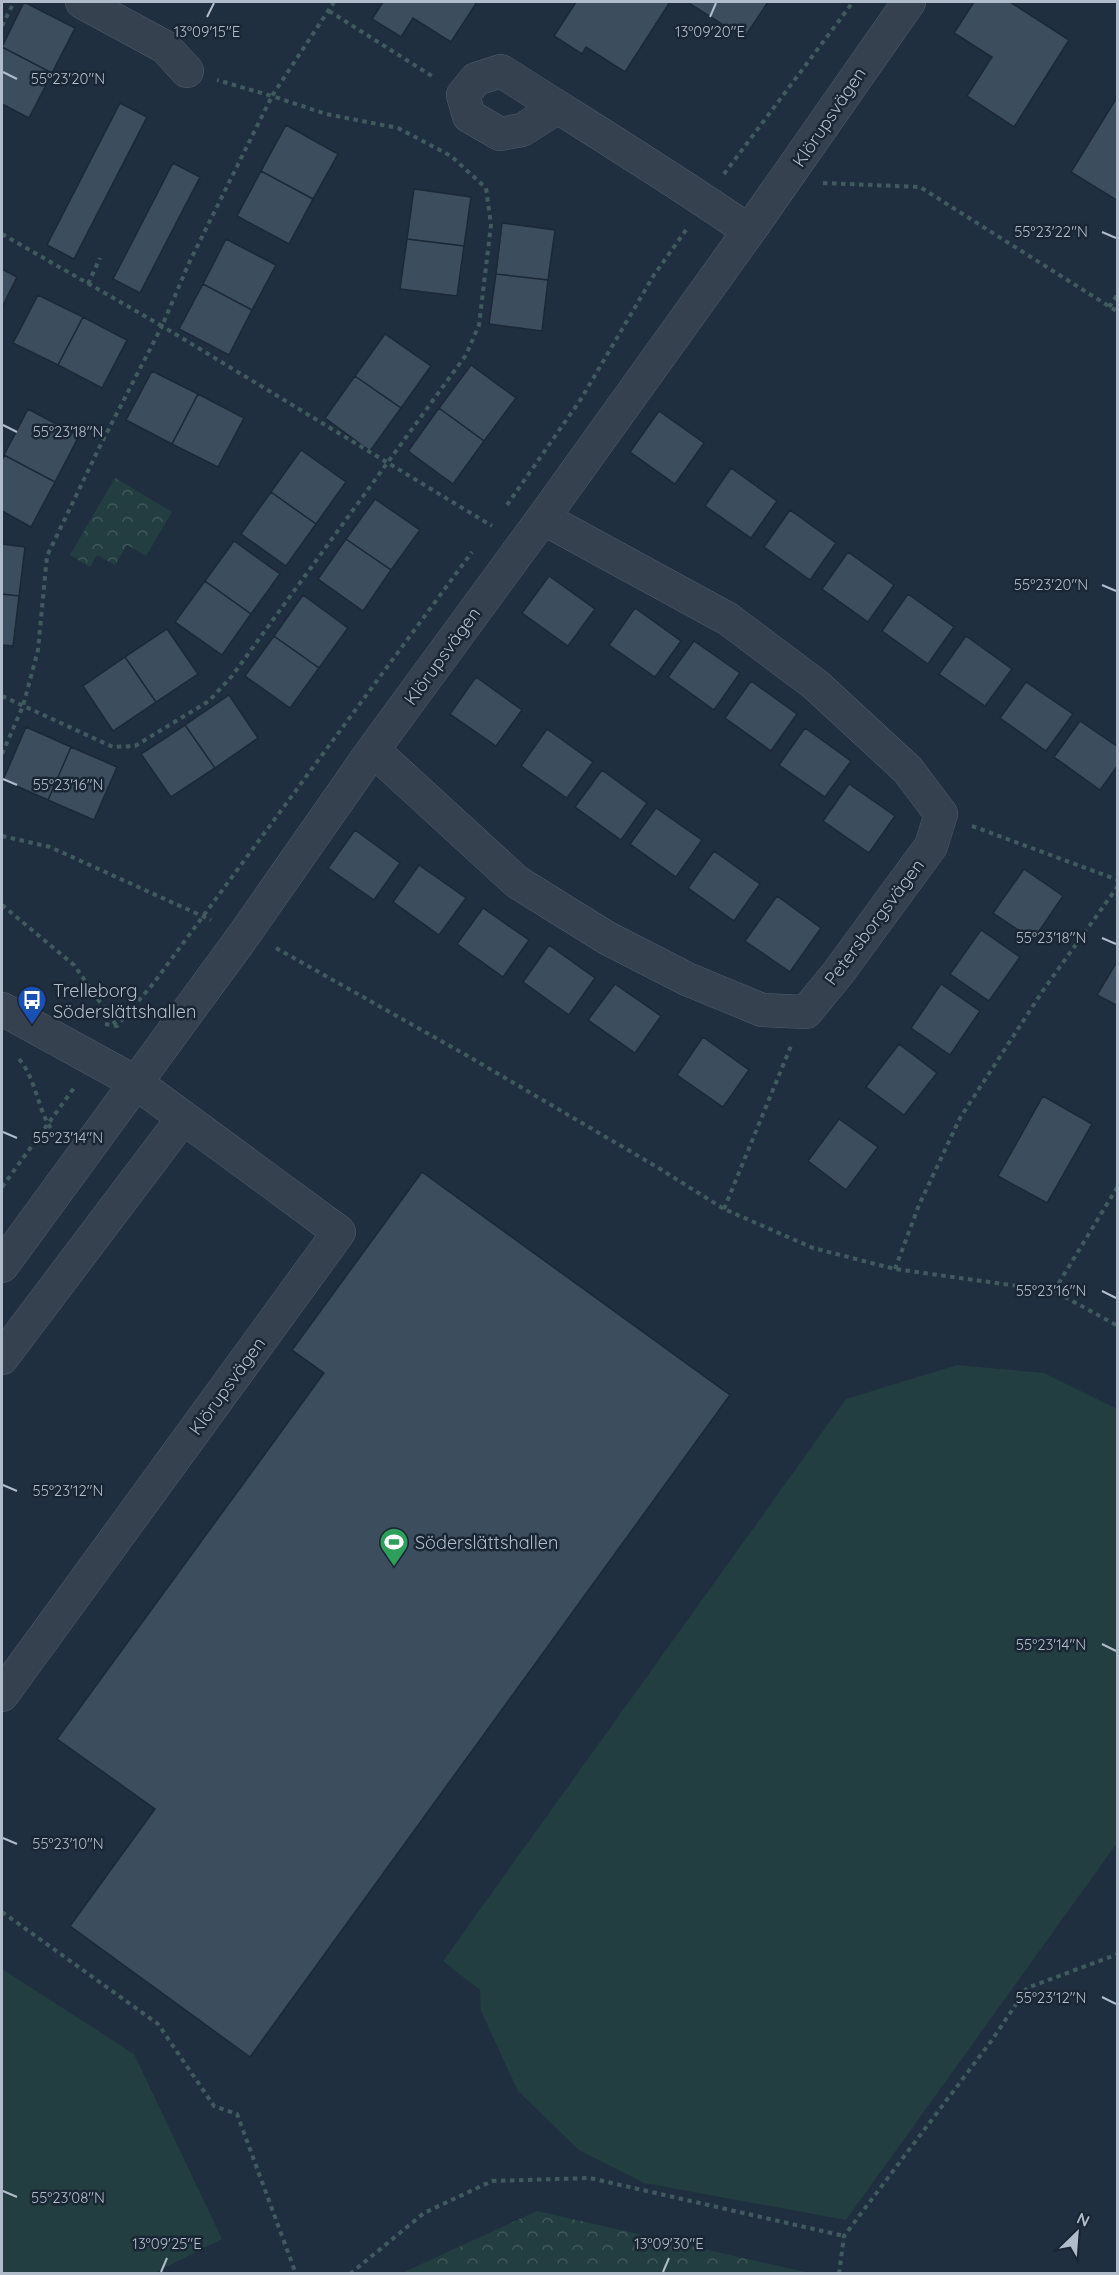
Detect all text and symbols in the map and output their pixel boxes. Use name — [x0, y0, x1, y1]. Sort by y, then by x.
text: 13°09'15"E — [174, 22, 240, 41]
text: 13°09'20"E — [675, 22, 745, 41]
street label: Klörupsvägen — [787, 63, 871, 171]
text: 55°23'20"N — [31, 69, 105, 88]
text: 55°23'22"N — [1014, 222, 1088, 241]
text: 55°23'18"N — [33, 422, 103, 441]
text: 55°23'20"N — [1014, 575, 1088, 594]
street label: Klörupsvägen — [399, 603, 485, 709]
text: 55°23'16"N — [33, 775, 103, 794]
street label: Petersborgsvägen — [819, 854, 929, 990]
text: 55°23'18"N — [1016, 928, 1086, 947]
place label: Trelleborg Söderslättshallen — [53, 979, 196, 1023]
bus stop icon: Trelleborg Söderslättshallen — [16, 984, 48, 1026]
text: 55°23'14"N — [33, 1128, 103, 1147]
text: 55°23'16"N — [1016, 1281, 1086, 1300]
street label: Klörupsvägen — [184, 1333, 270, 1439]
text: 55°23'12"N — [33, 1481, 103, 1500]
sports icon: Söderslättshallen — [378, 1526, 410, 1568]
place label: Söderslättshallen — [415, 1531, 558, 1554]
text: 55°23'14"N — [1016, 1635, 1086, 1654]
text: 55°23'10"N — [32, 1834, 104, 1853]
text: 55°23'12"N — [1016, 1988, 1086, 2007]
text: 55°23'08"N — [31, 2188, 105, 2207]
north arrow — [1047, 2203, 1107, 2263]
text: N — [1074, 2208, 1093, 2231]
text: 13°09'25"E — [132, 2234, 202, 2253]
text: 13°09'30"E — [634, 2234, 704, 2253]

